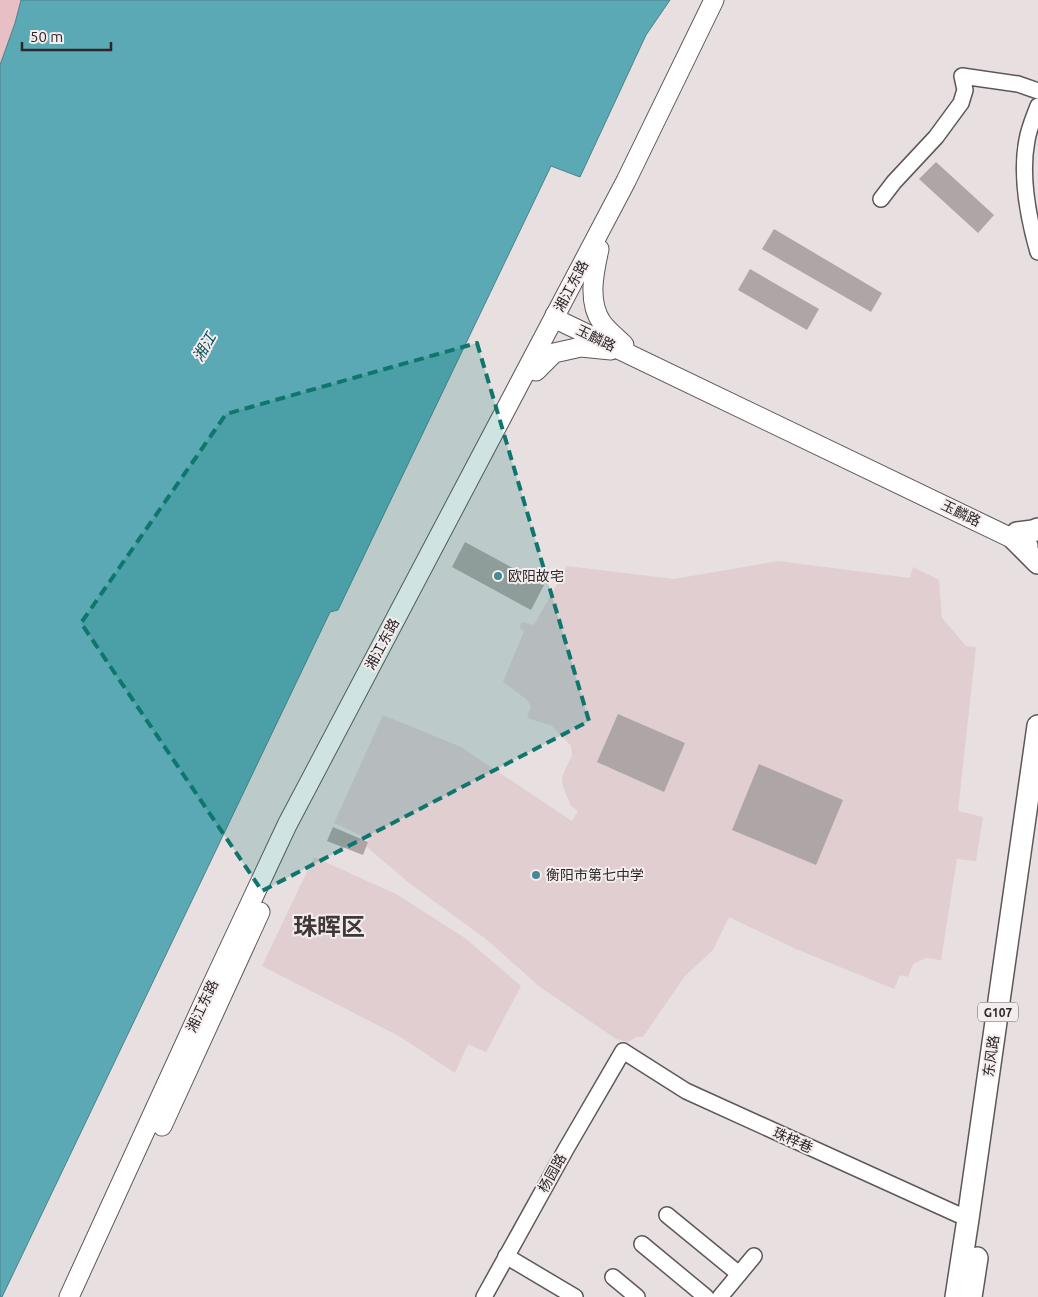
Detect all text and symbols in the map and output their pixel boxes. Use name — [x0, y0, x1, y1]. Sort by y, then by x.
scale bar — [22, 20, 111, 52]
text: 50 m — [30, 28, 63, 45]
street label: 湘江东路 — [551, 258, 591, 314]
street label: 玉麟路 — [574, 322, 618, 354]
water label: 湘江 — [189, 328, 220, 364]
street label: 玉麟路 — [939, 497, 983, 529]
place label: 欧阳故宅 — [508, 568, 564, 584]
marker: 欧阳故宅 — [492, 570, 504, 582]
street label: 湘江东路 — [362, 616, 402, 672]
place label: 衡阳市第七中学 — [546, 867, 644, 883]
marker: 衡阳市第七中学 — [530, 869, 542, 881]
district label: 珠晖区 — [293, 913, 365, 940]
street label: 湘江东路 — [183, 977, 221, 1035]
road number: G107 — [978, 1002, 1018, 1022]
street label: 东风路 — [980, 1034, 1002, 1078]
street label: 珠梓巷 — [771, 1124, 815, 1156]
street label: 杨园路 — [535, 1151, 569, 1195]

